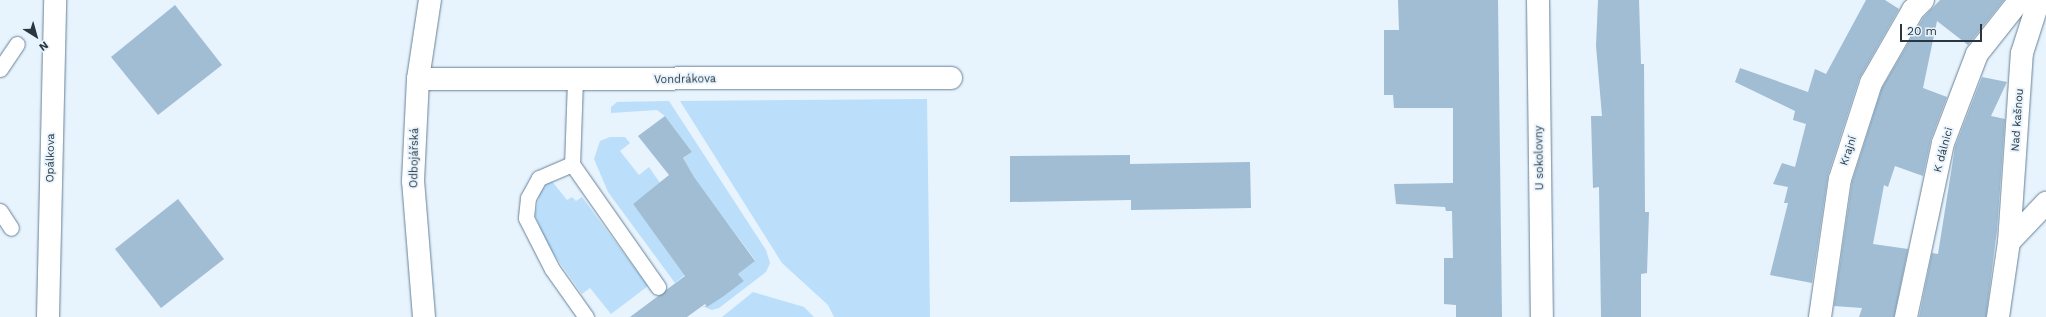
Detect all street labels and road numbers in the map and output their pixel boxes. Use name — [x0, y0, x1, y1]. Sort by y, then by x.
street label: Vondrákova — [654, 73, 716, 87]
street label: Nad kašnou — [2009, 88, 2027, 152]
street label: U sokolovny — [1533, 126, 1547, 190]
street label: K dálnici — [1932, 126, 1956, 174]
street label: Odbojářská — [408, 128, 422, 188]
street label: Opálkova — [44, 133, 58, 183]
street label: Krajní — [1838, 134, 1860, 168]

